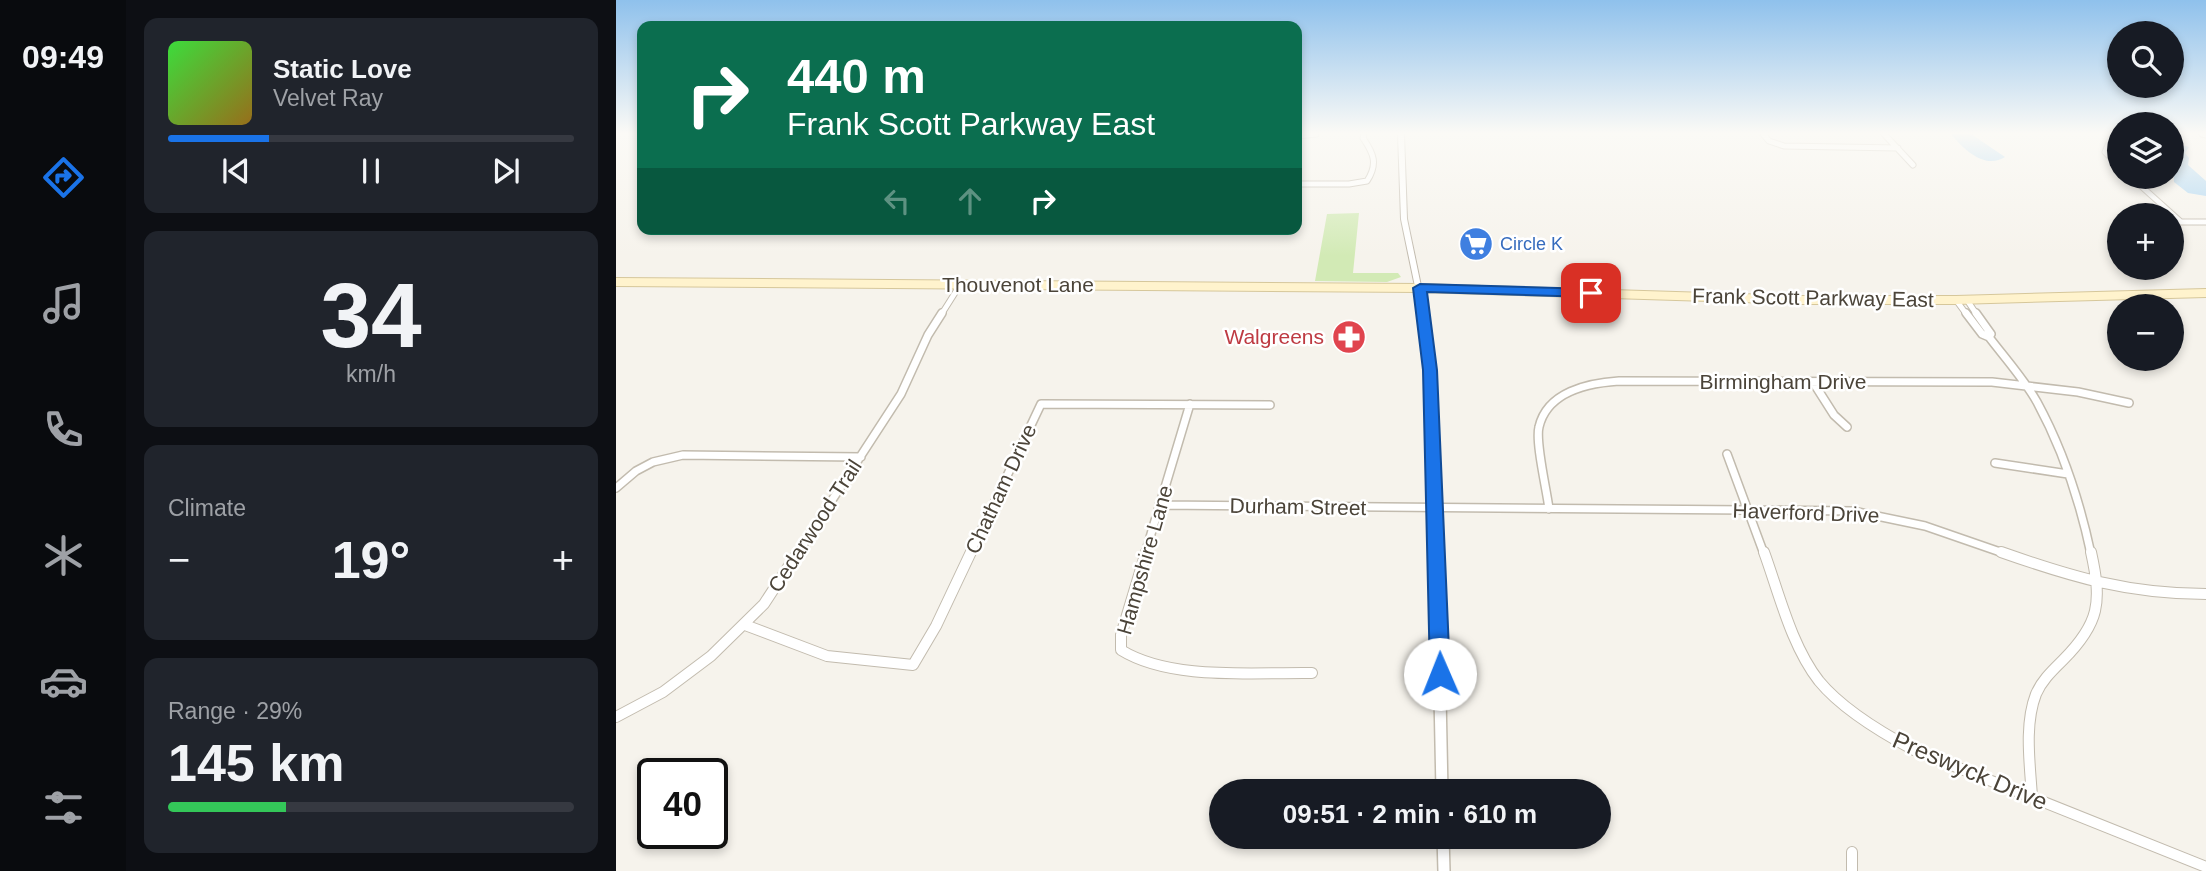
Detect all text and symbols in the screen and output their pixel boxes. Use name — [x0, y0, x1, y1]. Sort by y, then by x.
map controls — [2107, 21, 2184, 371]
button: search — [2107, 21, 2184, 98]
text: 09:49 — [22, 39, 104, 75]
icon: right — [672, 49, 763, 140]
text: 440 m — [787, 49, 926, 103]
text: Static Love — [273, 54, 412, 84]
text: Velvet Ray — [273, 85, 383, 111]
text: Frank Scott Parkway East — [787, 106, 1155, 142]
button: layers — [2107, 112, 2184, 189]
icon: previous — [217, 152, 255, 190]
icon: pause — [352, 152, 390, 190]
icon: next — [487, 152, 525, 190]
icon: directions — [39, 153, 88, 202]
icon: left — [878, 182, 916, 220]
icon: ahead — [951, 182, 989, 220]
icon: right — [1024, 182, 1062, 220]
button: + — [2107, 203, 2184, 280]
supermarket icon: Circle K — [1457, 225, 1495, 263]
place label: Circle K — [1500, 234, 1563, 254]
pin — [1561, 263, 1621, 323]
text: 34 — [320, 265, 422, 366]
street label: Thouvenot Lane — [942, 273, 1094, 296]
icon: arrive — [1572, 274, 1610, 312]
icon: music — [39, 279, 88, 328]
street label: Frank Scott Parkway East — [1692, 284, 1934, 311]
button: − — [2107, 294, 2184, 371]
pharmacy icon: Walgreens — [1330, 318, 1368, 356]
place label: Walgreens — [1224, 325, 1324, 348]
text: km/h — [346, 361, 396, 387]
street label: Birmingham Drive — [1700, 370, 1866, 393]
icon: phone — [39, 405, 88, 454]
street label: Chatham Drive — [961, 420, 1041, 557]
street label: Cedarwood Trail — [763, 455, 866, 596]
street label: Hampshire Lane — [1112, 483, 1177, 637]
street label: Durham Street — [1230, 494, 1367, 519]
text: Climate — [168, 495, 246, 521]
street label: Haverford Drive — [1732, 498, 1880, 527]
icon: climate — [39, 531, 88, 580]
text: 19° — [332, 531, 410, 589]
text: − — [168, 539, 190, 581]
text: + — [552, 539, 574, 581]
position arrow — [1403, 637, 1477, 711]
icon: car — [39, 657, 88, 706]
text: Range · 29% — [168, 698, 302, 724]
street label: Preswyck Drive — [1889, 726, 2052, 815]
text: 145 km — [168, 734, 344, 792]
speed limit sign: 40 — [637, 758, 728, 849]
icon: filters — [39, 783, 88, 832]
text: 09:51 · 2 min · 610 m — [1283, 799, 1537, 829]

